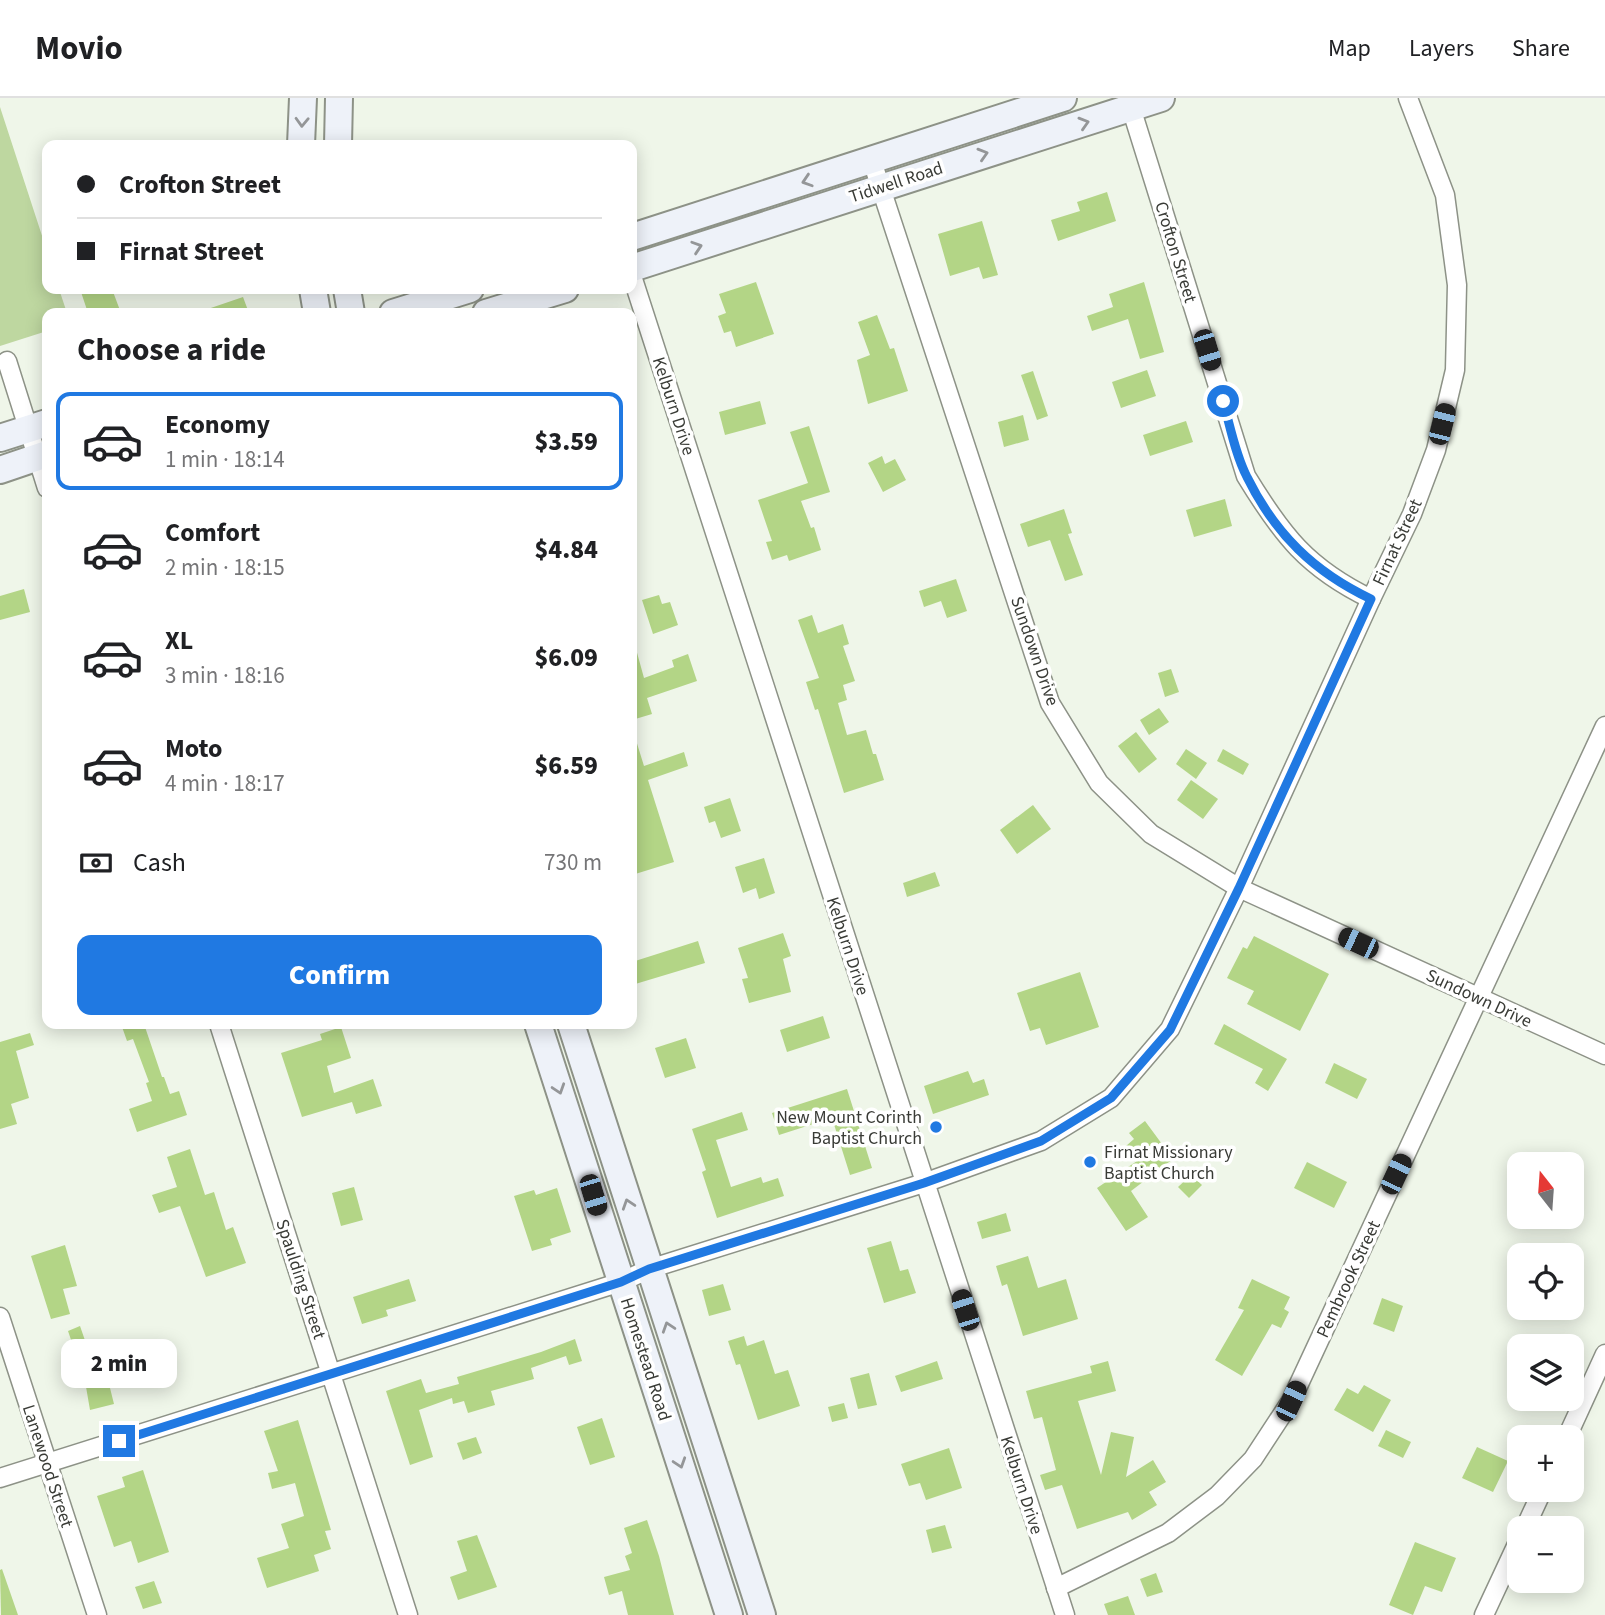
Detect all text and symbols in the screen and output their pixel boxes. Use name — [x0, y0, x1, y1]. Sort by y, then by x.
text: Movio — [35, 25, 123, 72]
text: Map — [1328, 31, 1371, 66]
text: Layers — [1409, 31, 1474, 66]
text: Share — [1512, 31, 1570, 66]
one-way arrow — [1077, 116, 1089, 131]
one-way arrow — [294, 117, 310, 127]
one-way arrow — [977, 148, 989, 163]
street label: Tidwell Road — [846, 156, 946, 209]
text: Crofton Street — [119, 166, 281, 203]
one-way arrow — [801, 173, 813, 188]
street label: Crofton Street — [1148, 198, 1203, 306]
text: Firnat Street — [119, 233, 264, 270]
one-way arrow — [690, 241, 702, 255]
text: Choose a ride — [77, 327, 266, 373]
car — [1191, 327, 1224, 373]
street label: Kelburn Drive — [646, 354, 701, 459]
route start — [1207, 385, 1239, 417]
car — [1427, 401, 1458, 447]
text: Economy — [165, 406, 270, 443]
icon: car — [81, 410, 144, 473]
text: $3.59 — [534, 423, 598, 460]
text: 1 min · 18:14 — [165, 443, 285, 476]
street label: Firnat Street — [1366, 495, 1428, 590]
text: Comfort — [165, 514, 260, 551]
icon: car — [81, 518, 144, 581]
text: $4.84 — [534, 531, 598, 568]
text: 2 min · 18:15 — [165, 551, 285, 584]
street label: Sundown Drive — [1004, 593, 1065, 709]
text: XL — [165, 622, 193, 659]
icon: car — [81, 626, 144, 689]
text: $6.09 — [534, 639, 598, 676]
text: 3 min · 18:16 — [165, 659, 285, 692]
text: Moto — [165, 730, 222, 767]
icon: car — [81, 734, 144, 797]
text: $6.59 — [534, 747, 598, 784]
text: 4 min · 18:17 — [165, 767, 285, 800]
icon: cash — [77, 844, 115, 882]
text: Cash — [133, 844, 186, 881]
text: 730 m — [544, 846, 602, 879]
street label: Kelburn Drive — [820, 894, 875, 999]
car — [1335, 925, 1382, 961]
button: Confirm — [77, 935, 602, 1015]
street label: Sundown Drive — [1422, 963, 1536, 1034]
one-way arrow — [551, 1082, 565, 1094]
place label: New Mount Corinth Baptist Church — [776, 1105, 922, 1151]
marker: New Mount Corinth Baptist Church — [928, 1119, 944, 1135]
place label: Firnat Missionary Baptist Church — [1104, 1140, 1233, 1186]
car — [1378, 1151, 1415, 1197]
north arrow — [1507, 1152, 1584, 1228]
map controls — [1507, 1152, 1584, 1593]
marker: Firnat Missionary Baptist Church — [1082, 1154, 1098, 1170]
car — [577, 1172, 610, 1218]
one-way arrow — [622, 1198, 636, 1210]
street label: Spaulding Street — [269, 1216, 332, 1342]
street label: Pembrook Street — [1310, 1216, 1387, 1342]
button: locate — [1507, 1243, 1584, 1320]
car — [949, 1287, 982, 1333]
street label: Homestead Road — [614, 1294, 677, 1424]
one-way arrow — [662, 1322, 676, 1334]
button: layers — [1507, 1334, 1584, 1411]
callout: 2 min — [61, 1340, 177, 1388]
text: 2 min — [91, 1347, 147, 1380]
car — [1273, 1378, 1310, 1424]
street label: Lanewood Street — [16, 1402, 79, 1531]
route end — [103, 1425, 135, 1457]
button: + — [1507, 1425, 1584, 1502]
street label: Kelburn Drive — [994, 1433, 1049, 1538]
one-way arrow — [671, 1457, 686, 1469]
button: − — [1507, 1516, 1584, 1593]

